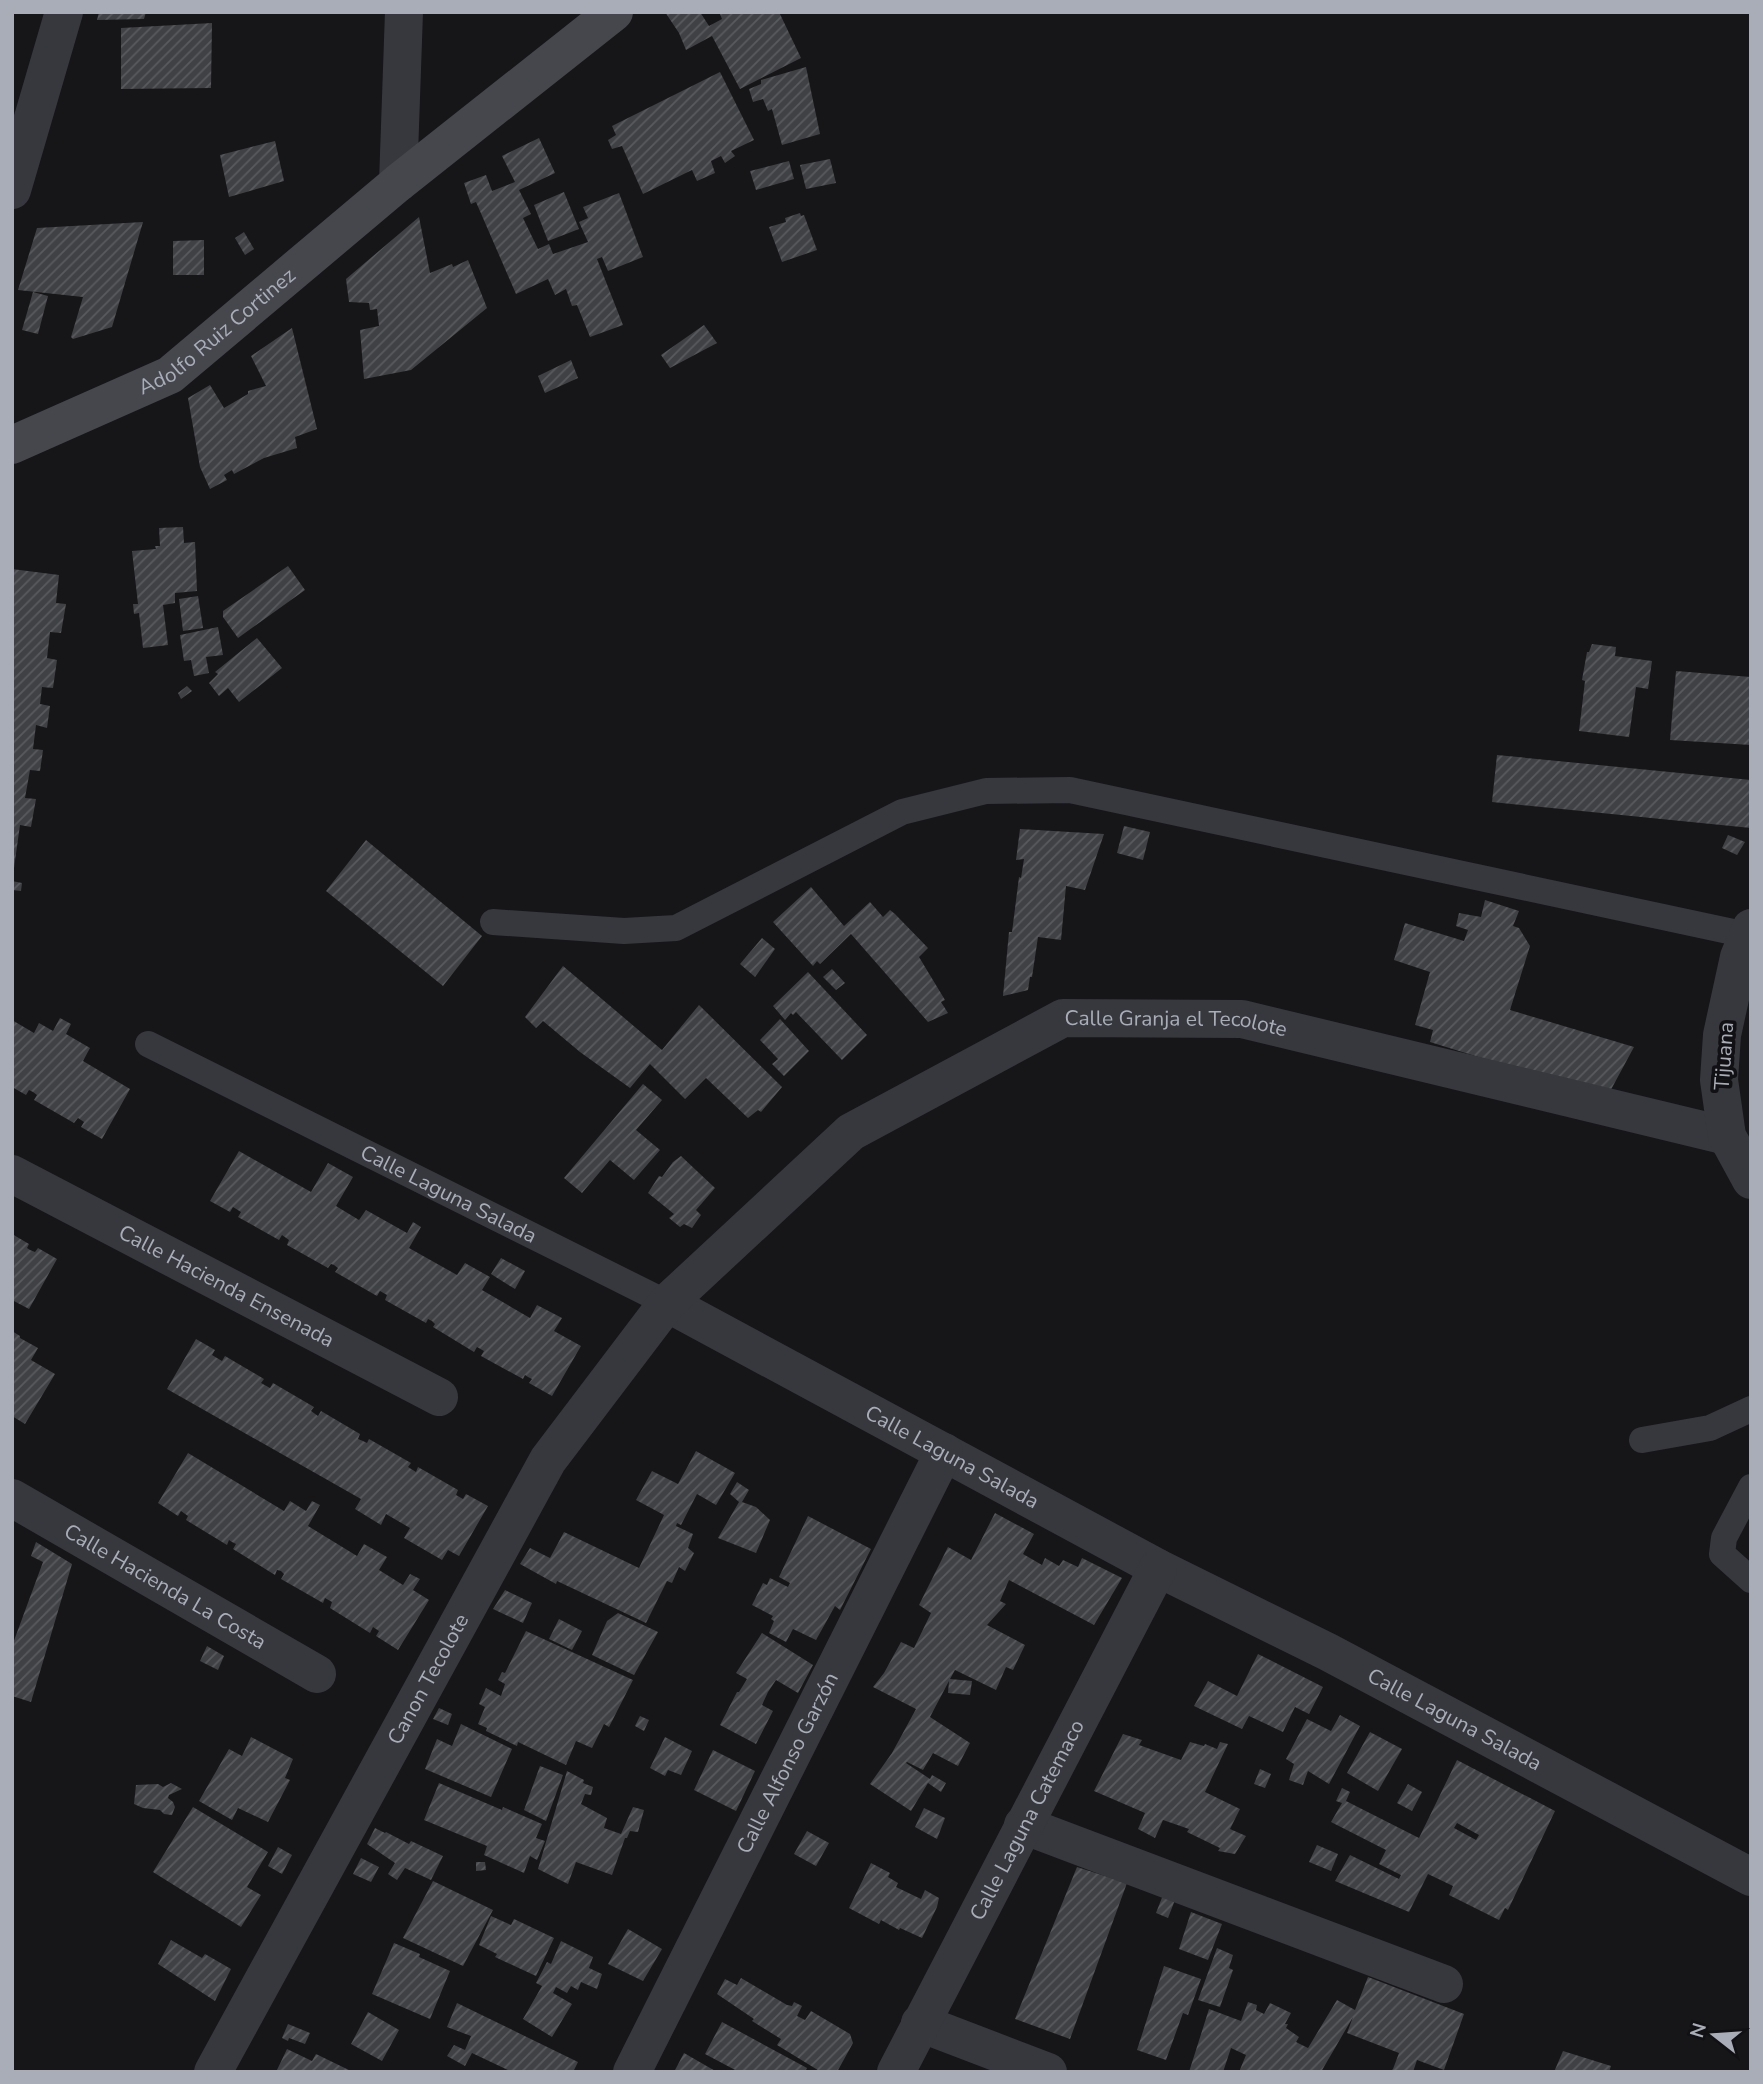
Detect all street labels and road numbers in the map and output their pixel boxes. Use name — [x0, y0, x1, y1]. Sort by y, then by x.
street label: Adolfo Ruiz Cortinez — [134, 261, 301, 401]
street label: Calle Granja el Tecolote — [1065, 1004, 1290, 1043]
street label: Tijuana — [1708, 1021, 1740, 1091]
street label: Calle Laguna Salada — [356, 1138, 542, 1250]
street label: Calle Hacienda Ensenada — [114, 1218, 339, 1354]
street label: Calle Laguna Salada — [860, 1399, 1044, 1515]
street label: Calle Hacienda La Costa — [59, 1517, 272, 1656]
street label: Canon Tecolote — [381, 1608, 475, 1750]
street label: Calle Laguna Salada — [1363, 1661, 1547, 1777]
street label: Calle Alfonso Garzón — [730, 1667, 845, 1858]
street label: Calle Laguna Catemaco — [963, 1715, 1091, 1925]

